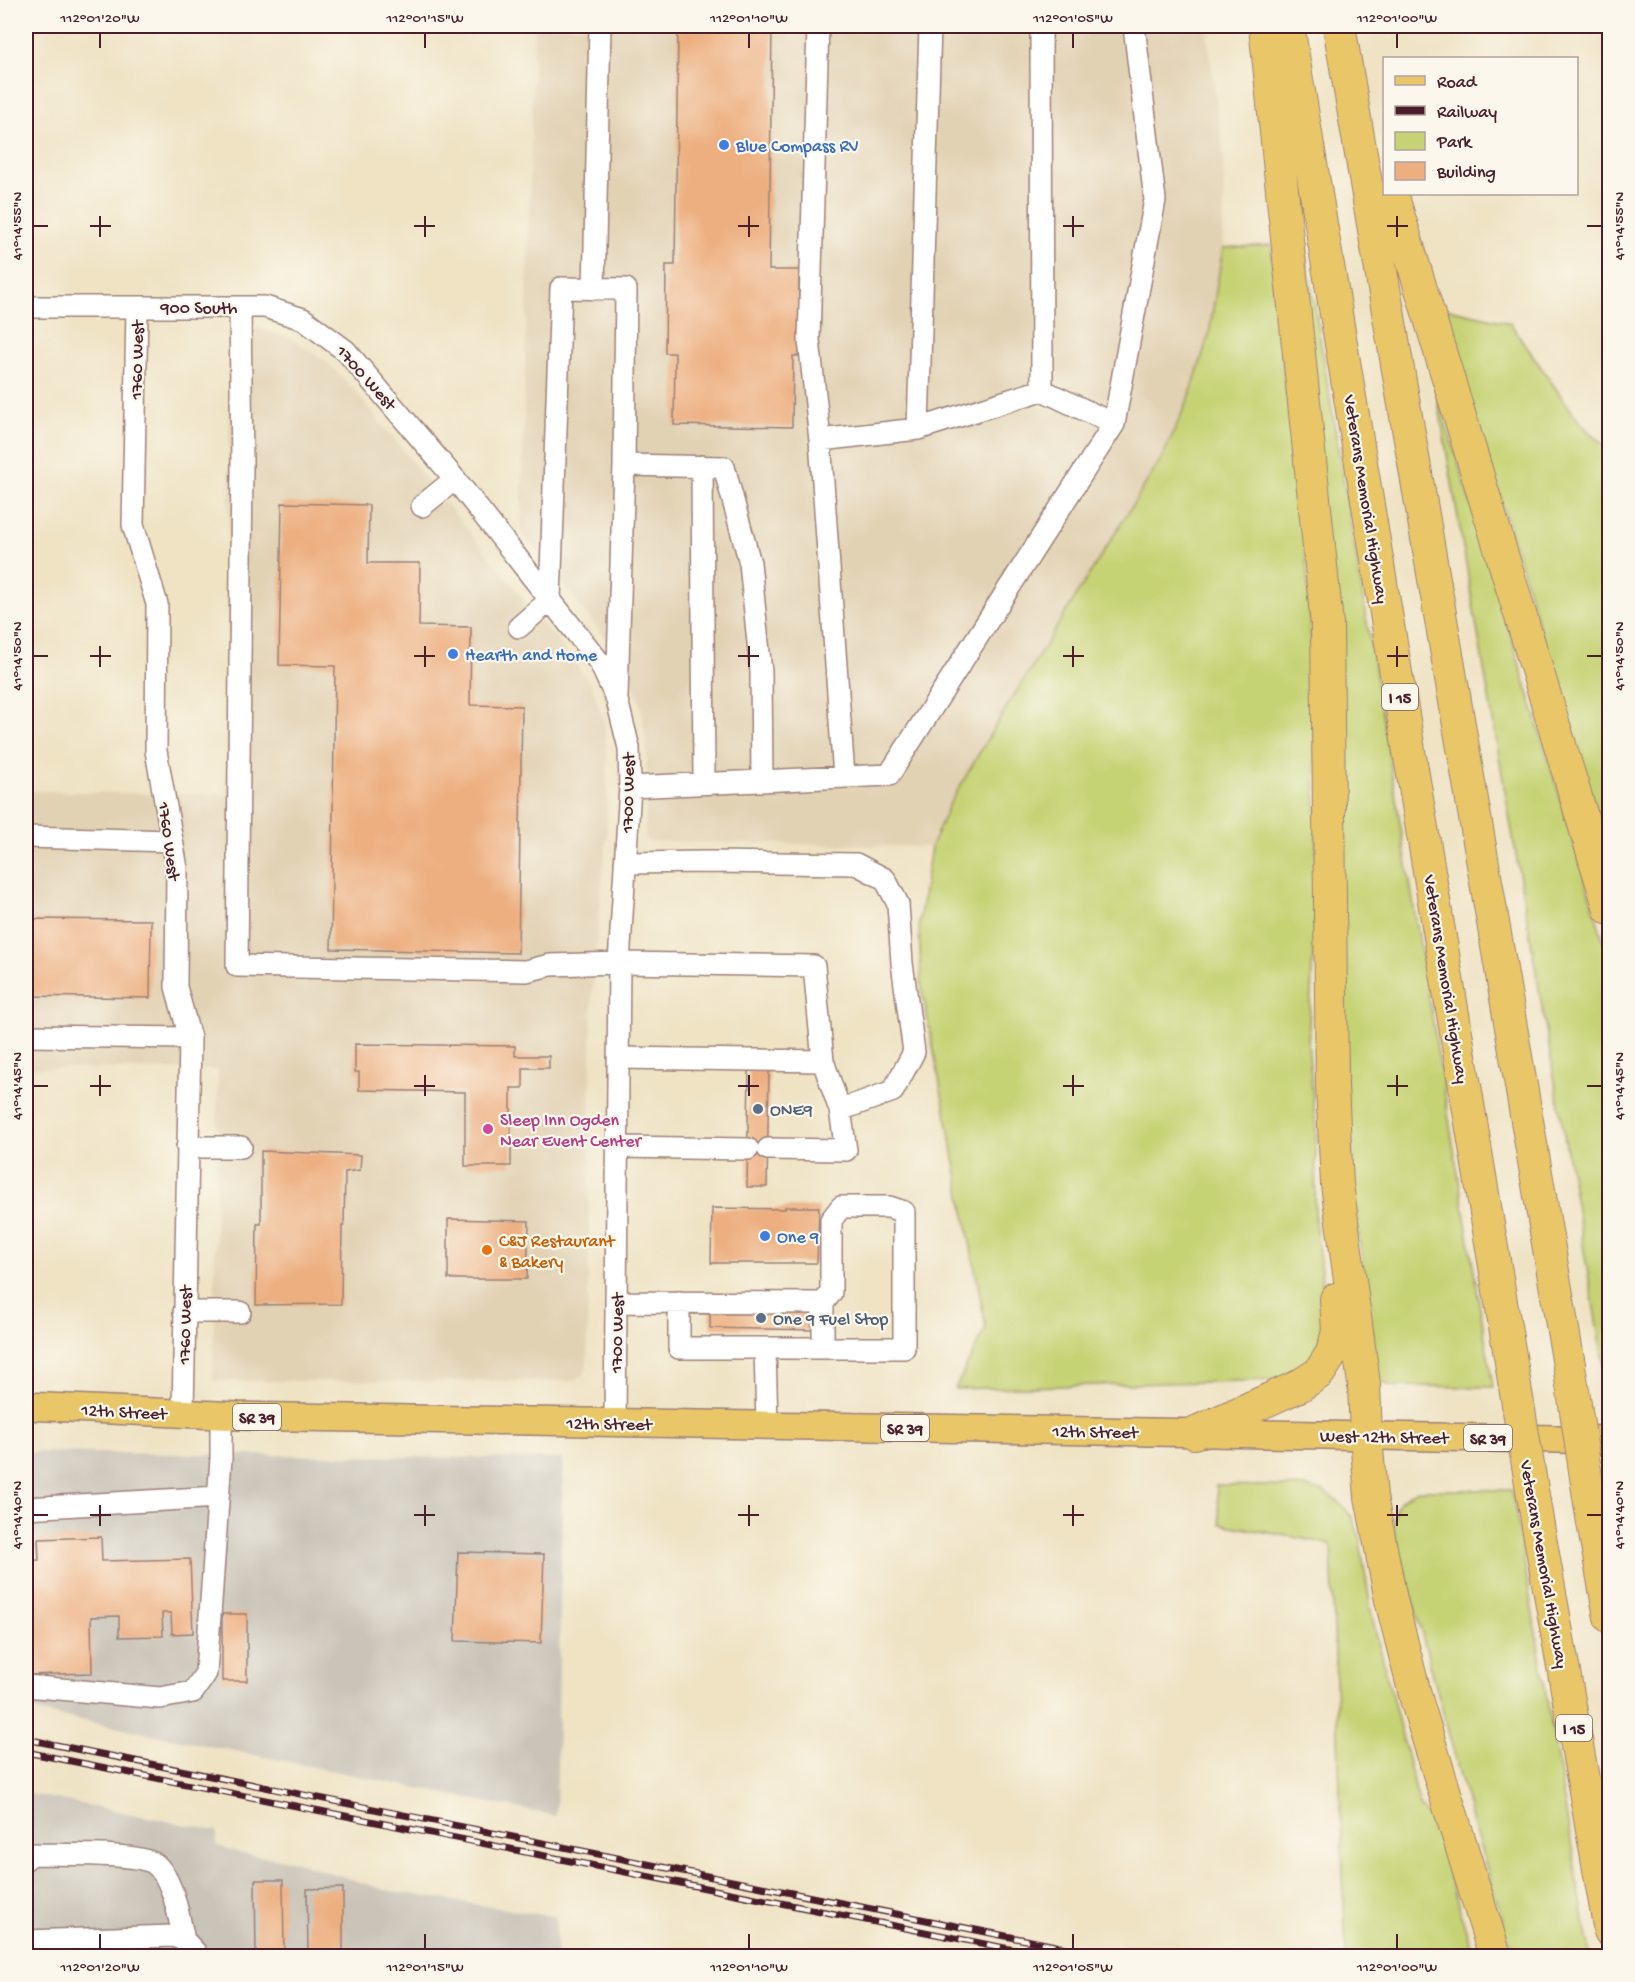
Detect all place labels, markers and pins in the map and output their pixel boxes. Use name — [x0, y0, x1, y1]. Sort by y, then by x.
place label: Blue Compass RV — [735, 137, 859, 158]
marker: Blue Compass RV — [717, 138, 731, 152]
place label: Hearth and Home — [465, 646, 598, 667]
marker: Hearth and Home — [446, 647, 460, 661]
place label: ONE9 — [770, 1101, 813, 1122]
marker: ONE9 — [751, 1102, 765, 1116]
place label: Sleep Inn Ogden Near Event Center — [500, 1111, 643, 1153]
marker: Sleep Inn Ogden Near Event Center — [481, 1122, 495, 1136]
place label: One 9 — [777, 1228, 819, 1249]
marker: One 9 — [758, 1229, 772, 1243]
place label: C&J Restaurant & Bakery — [499, 1232, 616, 1274]
marker: C&J Restaurant & Bakery — [480, 1243, 494, 1257]
place label: One 9 Fuel Stop — [773, 1310, 888, 1331]
marker: One 9 Fuel Stop — [754, 1311, 768, 1325]

